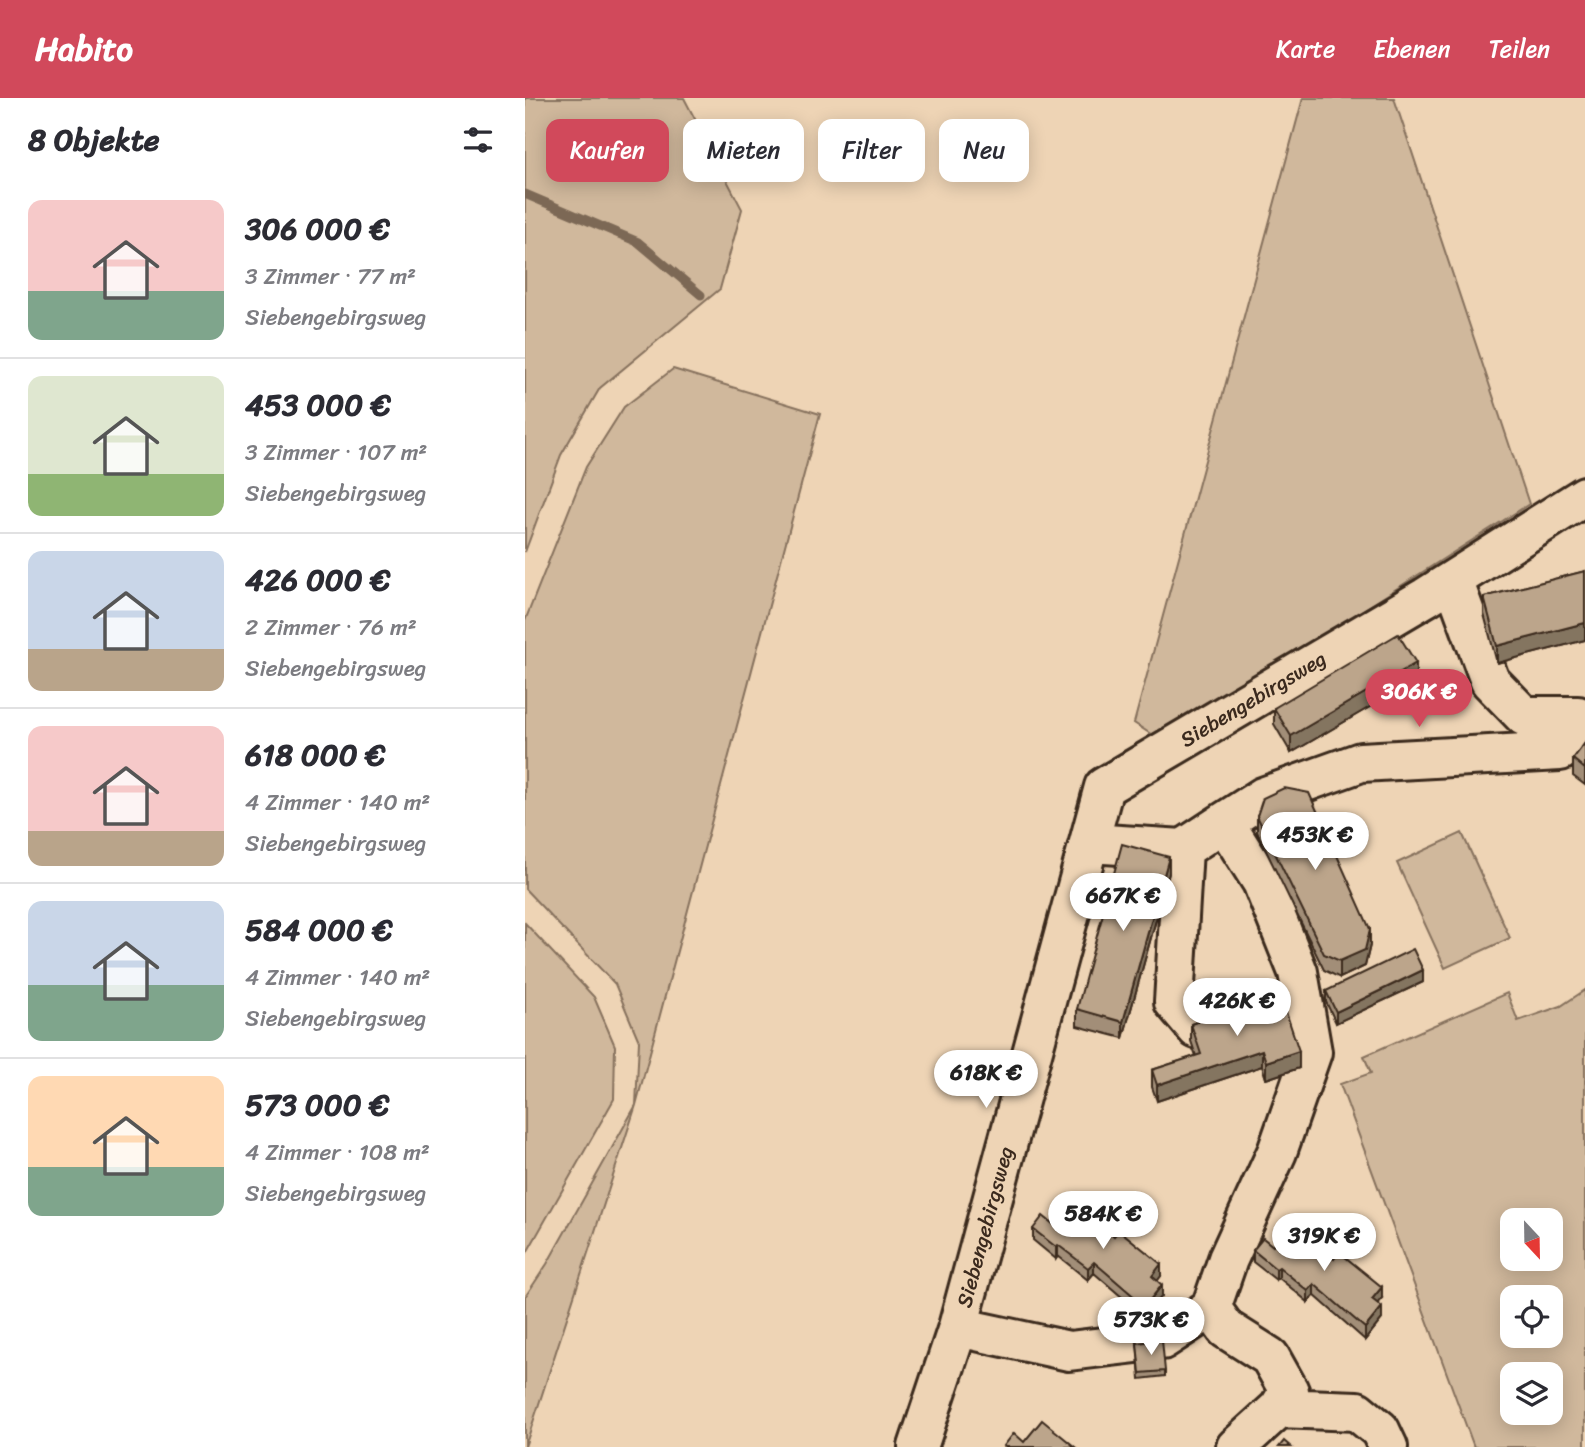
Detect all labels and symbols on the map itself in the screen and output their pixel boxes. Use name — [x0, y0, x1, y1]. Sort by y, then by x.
street label: Siebengebirgsweg — [1172, 640, 1334, 758]
pin: 306K € — [1362, 670, 1476, 729]
pin: 453K € — [1258, 812, 1372, 872]
pin: 667K € — [1066, 874, 1180, 933]
pin: 426K € — [1180, 978, 1294, 1038]
pin: 618K € — [929, 1051, 1043, 1110]
street label: Siebengebirgsweg — [945, 1142, 1025, 1312]
pin: 584K € — [1046, 1192, 1160, 1251]
north arrow — [1500, 1208, 1563, 1270]
pin: 319K € — [1267, 1214, 1381, 1273]
pin: 573K € — [1094, 1298, 1208, 1357]

